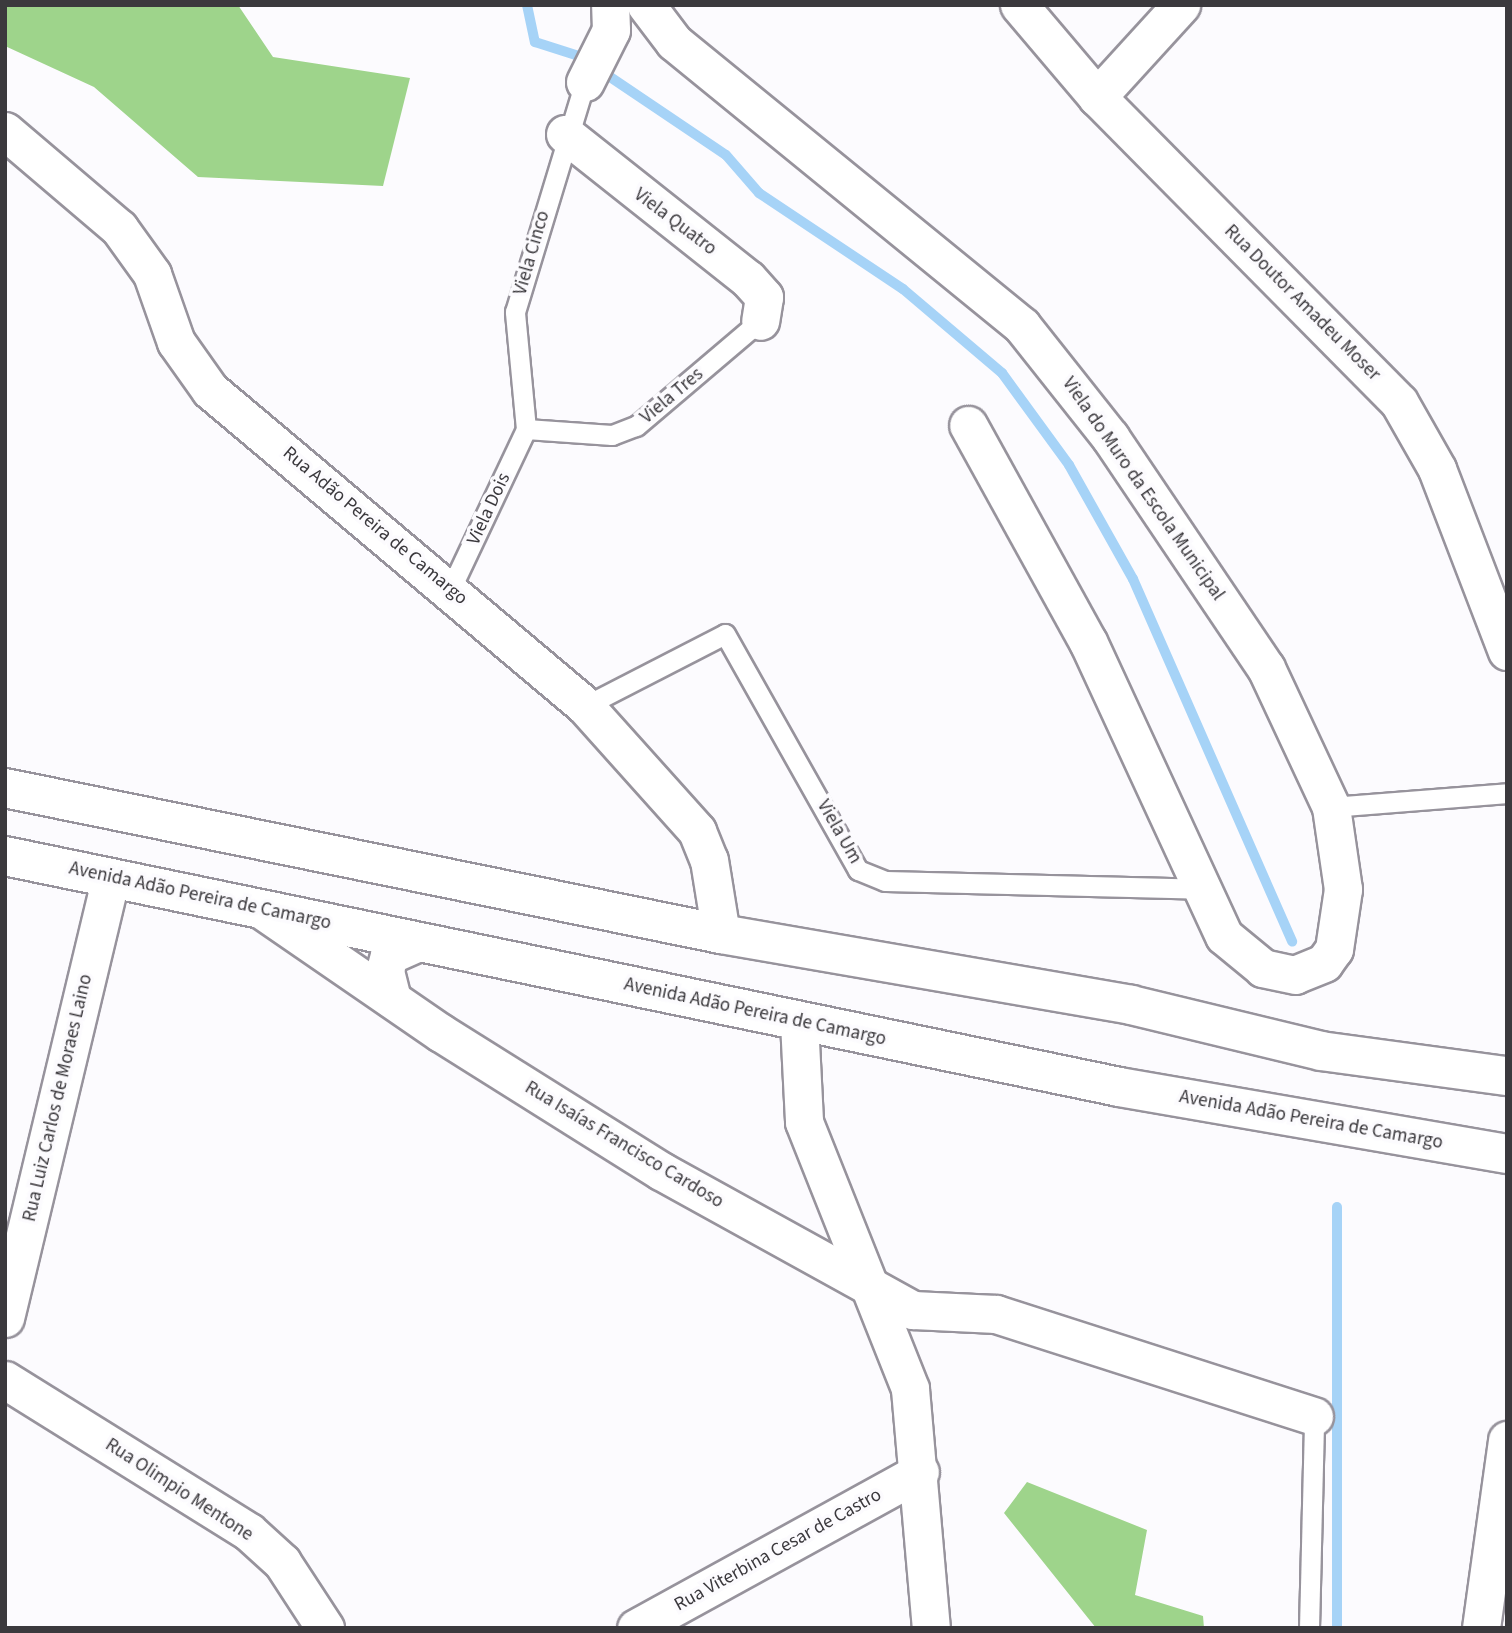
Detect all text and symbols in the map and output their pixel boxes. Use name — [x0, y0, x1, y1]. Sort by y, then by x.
street label: Viela Quatro — [629, 184, 721, 260]
street label: Viela Cinco — [509, 208, 555, 298]
street label: Rua Doutor Amadeu Moser — [1219, 220, 1385, 386]
street label: Viela Tres — [636, 363, 708, 429]
street label: Viela do Muro da Escola Municipal — [1057, 373, 1229, 605]
street label: Rua Adão Pereira de Camargo — [278, 442, 472, 610]
street label: Viela Dois — [462, 469, 516, 549]
street label: Viela Um — [812, 796, 866, 868]
street label: Avenida Adão Pereira de Camargo — [67, 857, 333, 935]
street label: Rua Luiz Carlos de Moraes Laino — [18, 972, 98, 1224]
street label: Avenida Adão Pereira de Camargo — [622, 973, 888, 1051]
street label: Rua Isaías Francisco Cardoso — [521, 1077, 727, 1213]
street label: Avenida Adão Pereira de Camargo — [1177, 1086, 1445, 1154]
street label: Rua Olimpio Mentone — [101, 1434, 257, 1546]
street label: Rua Viterbina Cesar de Castro — [670, 1483, 886, 1617]

